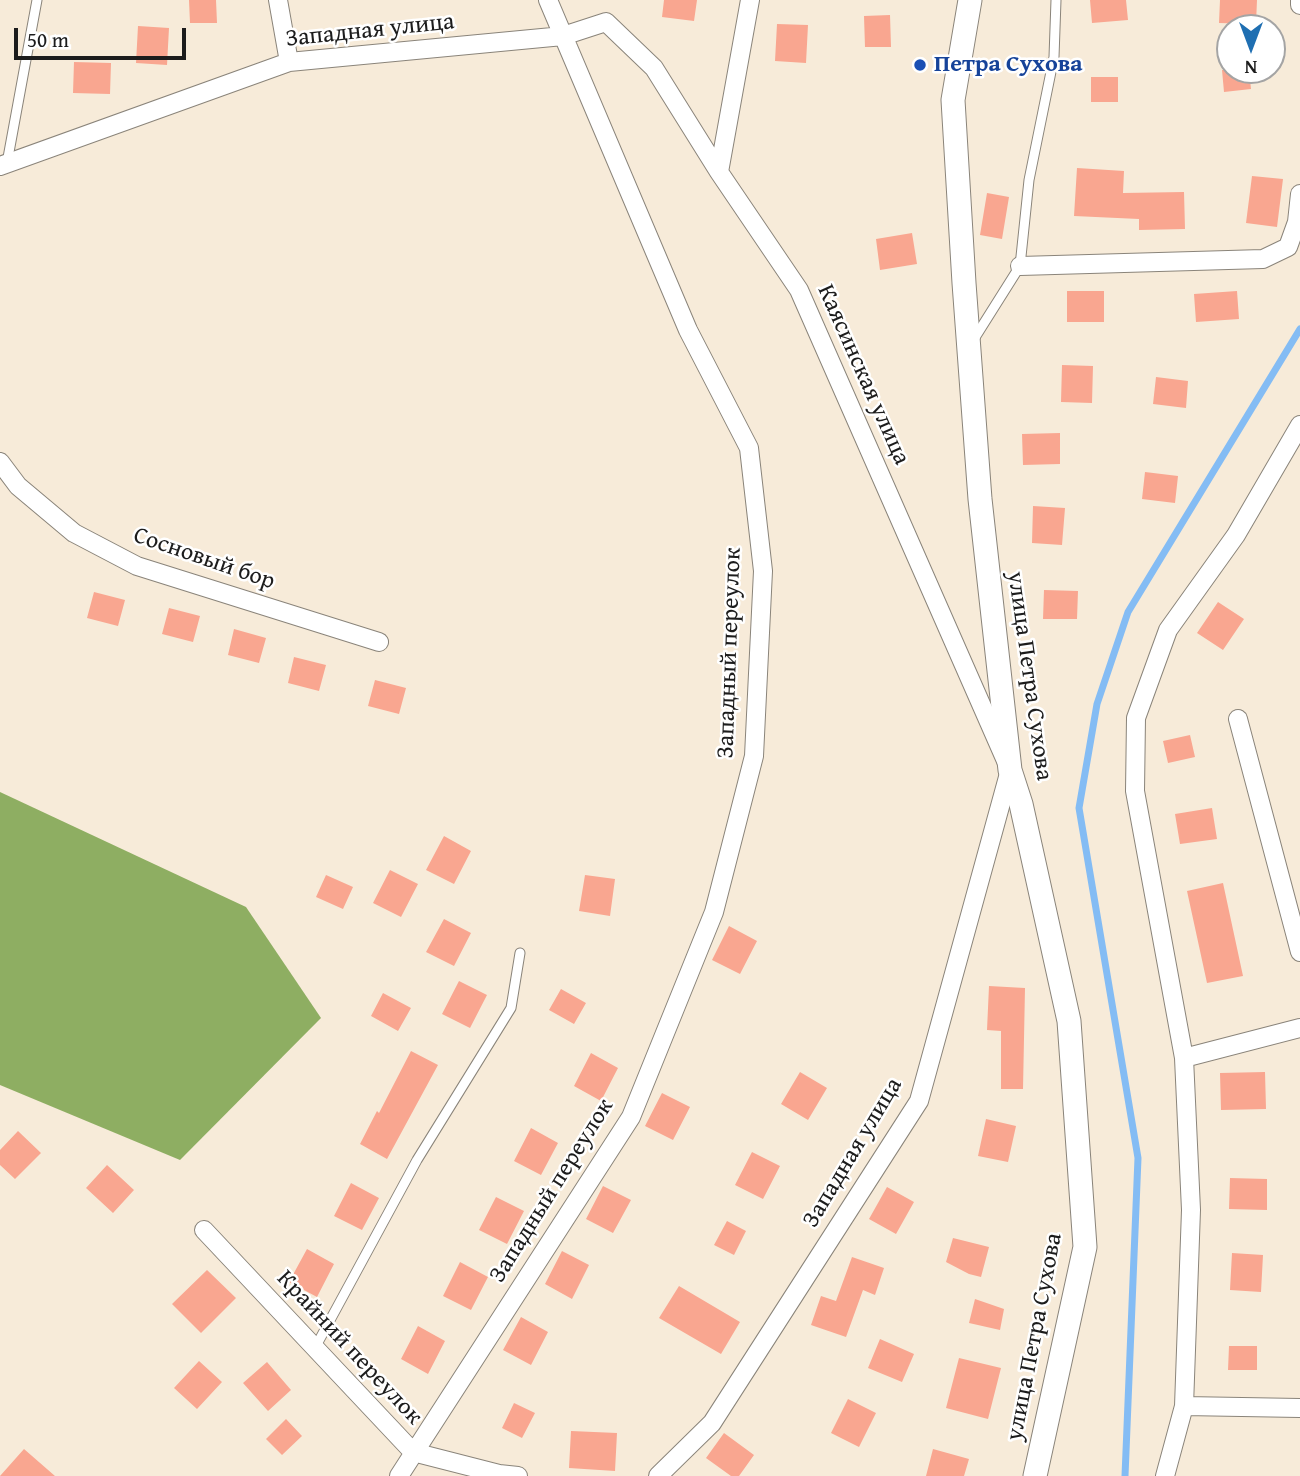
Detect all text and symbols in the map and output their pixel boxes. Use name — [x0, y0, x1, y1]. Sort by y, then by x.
street label: Западная улица — [284, 8, 456, 54]
scale bar — [18, 14, 189, 58]
north arrow — [1216, 14, 1286, 84]
text: 50 m — [27, 24, 69, 55]
place label: Петра Сухова — [934, 51, 1083, 79]
text: N — [1245, 54, 1257, 82]
marker: Петра Сухова — [912, 57, 928, 73]
street label: Каясинская улица — [810, 281, 916, 469]
street label: Сосновый бор — [130, 521, 278, 597]
street label: Западный переулок — [712, 547, 748, 759]
street label: улица Петра Сухова — [1000, 570, 1058, 782]
street label: Западная улица — [797, 1073, 909, 1233]
street label: Западный переулок — [484, 1094, 620, 1288]
street label: улица Петра Сухова — [1001, 1231, 1069, 1443]
street label: Крайний переулок — [270, 1265, 428, 1431]

